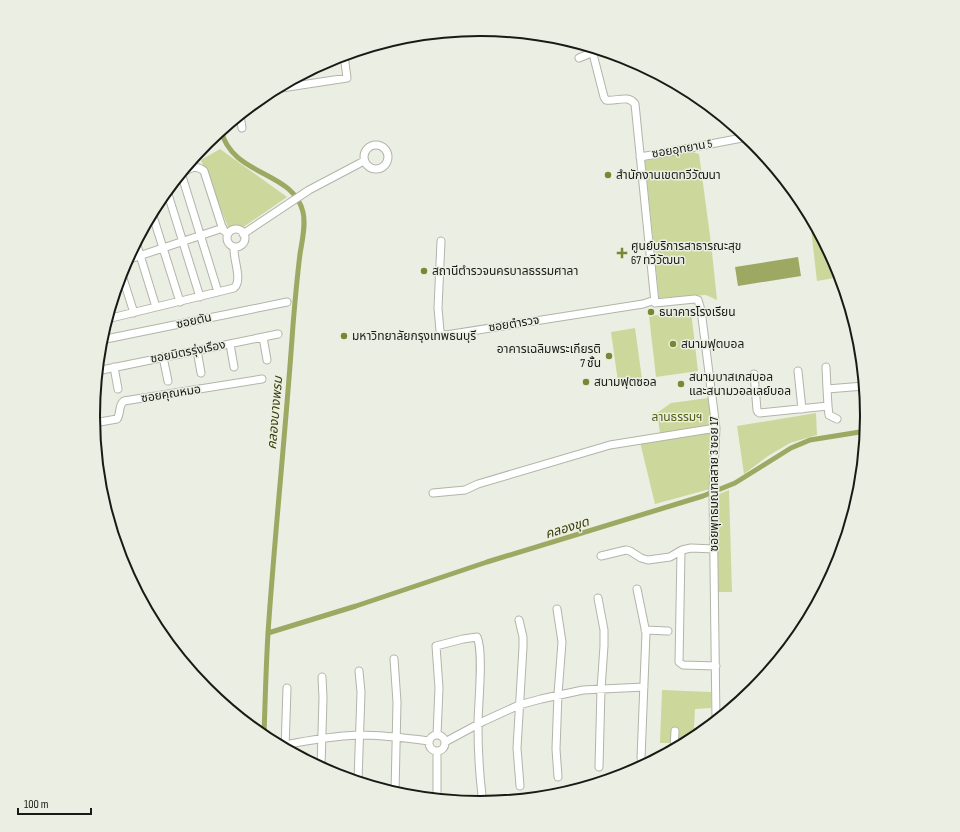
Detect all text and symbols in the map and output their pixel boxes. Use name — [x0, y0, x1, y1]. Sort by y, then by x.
street label: ซอยอุทยาน 5 — [651, 136, 714, 162]
place label: สำนักงานเขตทวีวัฒนา — [616, 168, 721, 183]
marker: สำนักงานเขตทวีวัฒนา — [603, 170, 613, 180]
place label: ศูนย์บริการสาธารณะสุข 67 ทวีวัฒนา — [631, 239, 741, 268]
marker: ศูนย์บริการสาธารณะสุข 67 ทวีวัฒนา — [616, 247, 628, 259]
place label: สถานีตำรวจนครบาลธรรมศาลา — [432, 264, 578, 279]
marker: สถานีตำรวจนครบาลธรรมศาลา — [419, 266, 429, 276]
place label: ธนาคารโรงเรียน — [659, 305, 736, 320]
marker: ธนาคารโรงเรียน — [646, 307, 656, 317]
street label: ซอยตัน — [175, 310, 213, 332]
street label: ซอยตำรวจ — [487, 313, 541, 335]
place label: มหาวิทยาลัยกรุงเทพธนบุรี — [352, 329, 476, 344]
marker: มหาวิทยาลัยกรุงเทพธนบุรี — [339, 331, 349, 341]
street label: ซอยมิตรรุ่งเรือง — [149, 337, 227, 367]
place label: สนามฟุตบอล — [681, 337, 744, 352]
marker: สนามฟุตบอล — [668, 339, 678, 349]
place label: อาคารเฉลิมพระเกียรติ 7 ชั้น — [497, 342, 601, 371]
marker: อาคารเฉลิมพระเกียรติ 7 ชั้น — [604, 351, 614, 361]
place label: สนามบาสเกสบอล และสนามวอลเลย์บอล — [689, 370, 791, 399]
water label: คลองบางพรม — [264, 375, 286, 450]
place label: สนามฟุตซอล — [594, 375, 657, 390]
marker: สนามฟุตซอล — [581, 377, 591, 387]
marker: สนามบาสเกสบอล และสนามวอลเลย์บอล — [676, 379, 686, 389]
street label: ซอยคุณหมอ — [140, 382, 202, 406]
park label: ลานธรรมฯ — [652, 410, 702, 425]
street label: ซอยพุทธมณฑลสาย 3 ซอย 17 — [707, 416, 722, 551]
water label: คลองขุด — [543, 513, 592, 542]
scale bar — [18, 790, 91, 816]
text: 100 m — [24, 797, 49, 812]

